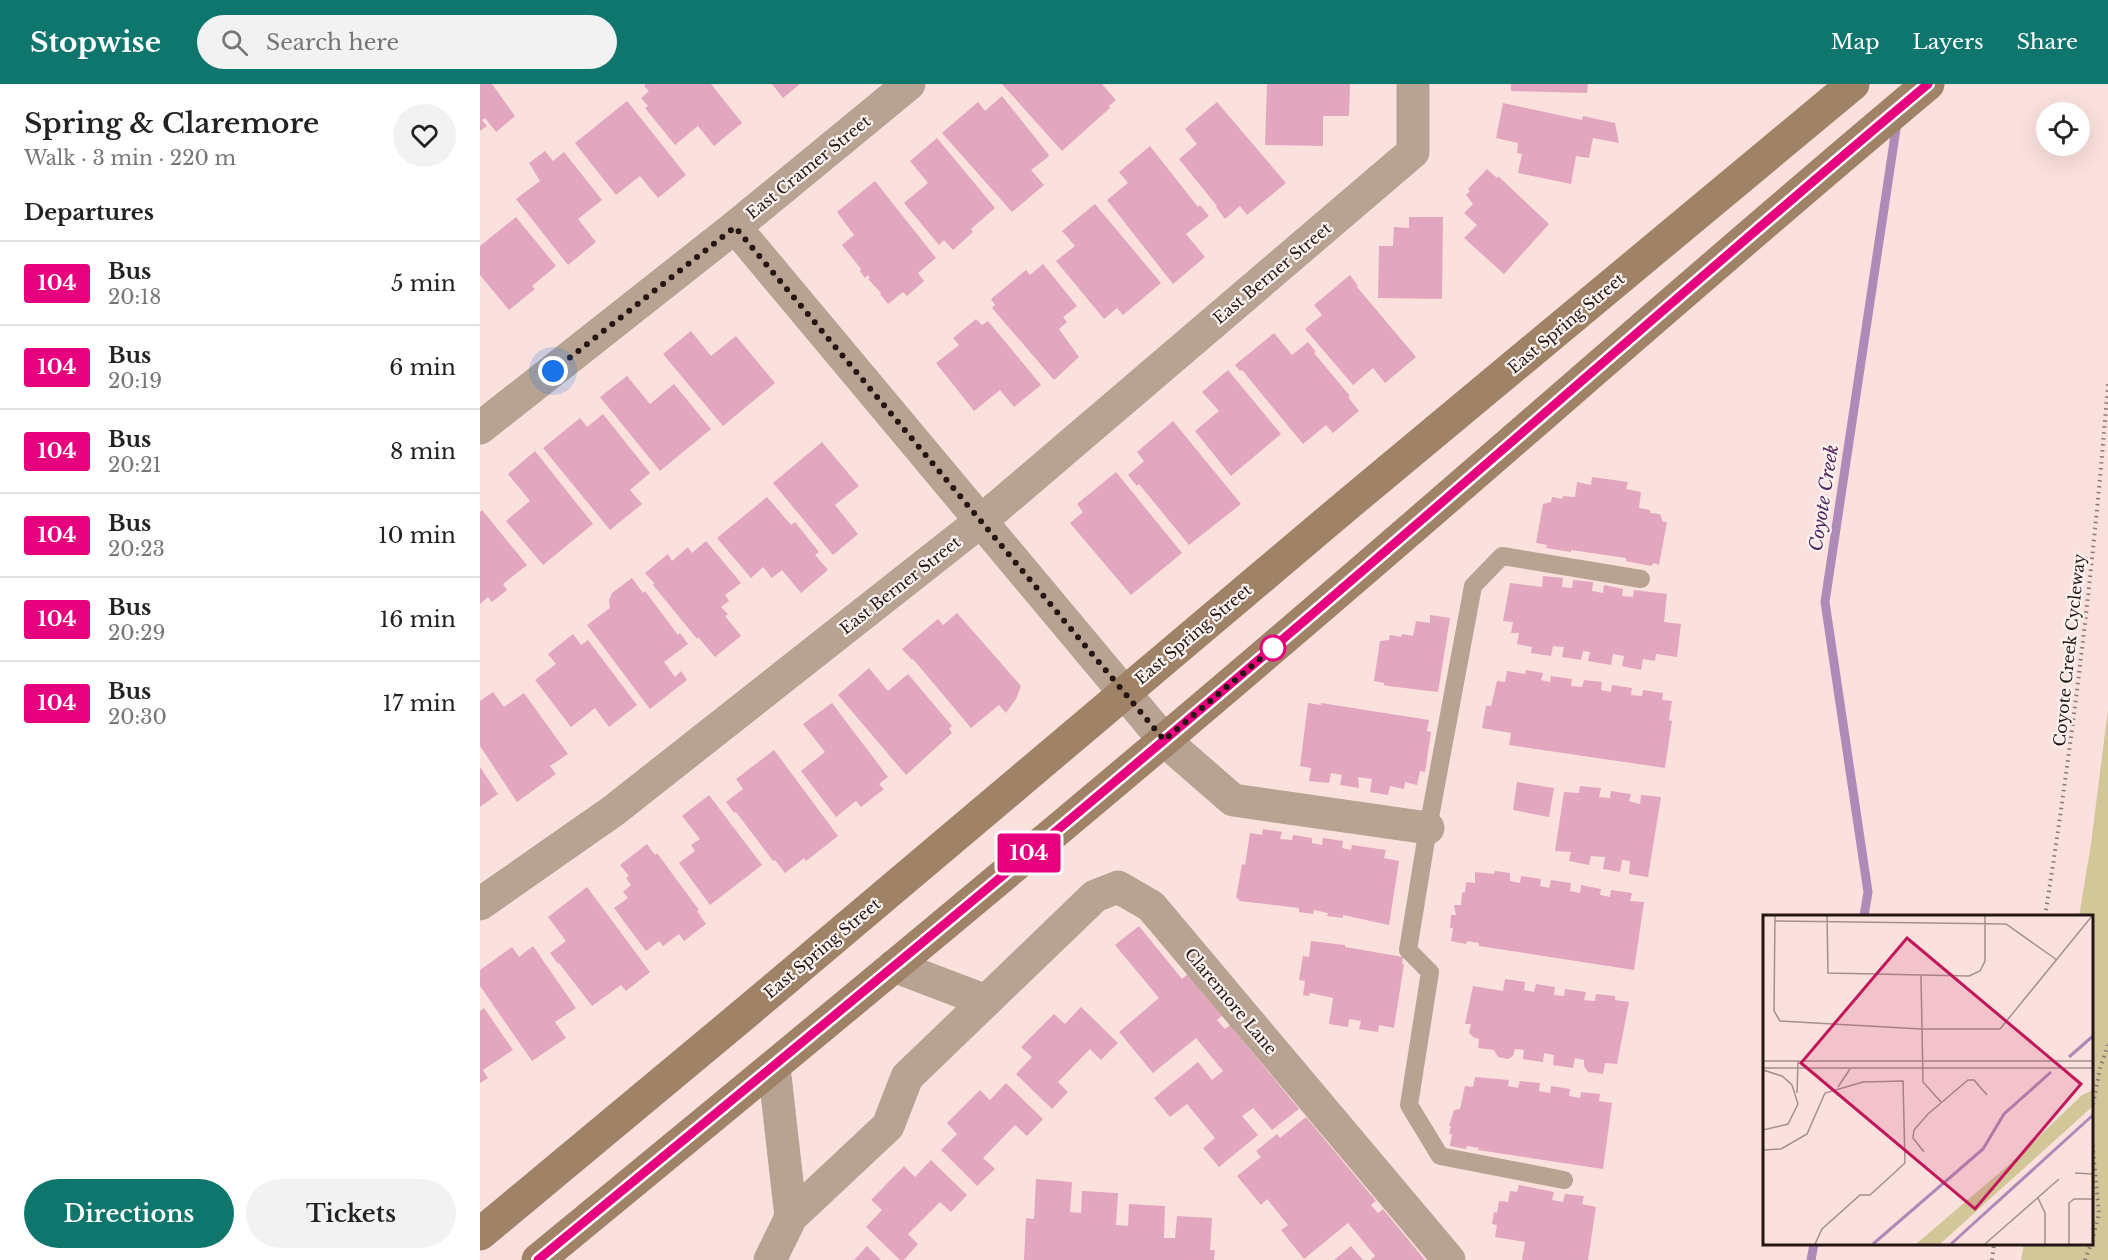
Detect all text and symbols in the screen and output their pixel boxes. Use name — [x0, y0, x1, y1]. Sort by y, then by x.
search box — [197, 15, 617, 69]
text: Stopwise — [30, 25, 161, 60]
icon: search — [218, 26, 251, 59]
text: Search here — [266, 29, 399, 56]
text: Map — [1831, 29, 1880, 55]
text: Layers — [1913, 29, 1984, 55]
text: Share — [2017, 29, 2078, 55]
map controls — [2036, 102, 2090, 156]
button: locate — [2036, 102, 2090, 156]
button: heart — [393, 104, 456, 167]
text: Spring & Claremore — [24, 106, 319, 141]
street label: East Cramer Street — [742, 111, 874, 223]
text: Walk · 3 min · 220 m — [24, 146, 236, 170]
text: Departures — [24, 199, 154, 226]
street label: East Berner Street — [1209, 218, 1335, 328]
text: Bus — [108, 258, 151, 285]
street label: East Spring Street — [1504, 269, 1628, 377]
text: 104 — [38, 270, 76, 296]
text: 5 min — [391, 270, 456, 297]
text: 20:18 — [108, 285, 161, 309]
text: Bus — [108, 342, 151, 369]
text: 104 — [38, 354, 76, 380]
text: 6 min — [389, 354, 456, 381]
your location — [538, 356, 568, 386]
text: 20:19 — [108, 369, 162, 393]
text: Bus — [108, 426, 151, 453]
text: 104 — [38, 438, 76, 464]
text: 8 min — [390, 438, 456, 465]
water label: Coyote Creek — [1805, 443, 1843, 553]
text: 20:21 — [108, 453, 162, 477]
text: Bus — [108, 510, 151, 537]
text: 104 — [38, 522, 76, 548]
text: 10 min — [378, 522, 456, 549]
street label: East Berner Street — [836, 532, 964, 638]
text: 20:23 — [108, 537, 165, 561]
street label: Coyote Creek Cycleway — [2049, 552, 2089, 747]
street label: East Spring Street — [1131, 580, 1255, 688]
text: Bus — [108, 594, 151, 621]
text: 104 — [38, 606, 76, 632]
text: 16 min — [379, 606, 456, 633]
text: 20:29 — [108, 621, 165, 645]
unlabelled marker — [1260, 635, 1286, 661]
text: Bus — [108, 678, 151, 705]
text: 104 — [38, 690, 76, 716]
text: 17 min — [383, 690, 456, 717]
text: 20:30 — [108, 705, 167, 729]
line badge: 104 — [994, 834, 1064, 872]
text: 104 — [1010, 840, 1048, 866]
street label: East Spring Street — [760, 894, 884, 1002]
inset map — [1763, 915, 2093, 1245]
street label: Claremore Lane — [1181, 944, 1281, 1058]
button: Directions — [24, 1179, 234, 1248]
button: Tickets — [246, 1179, 456, 1248]

